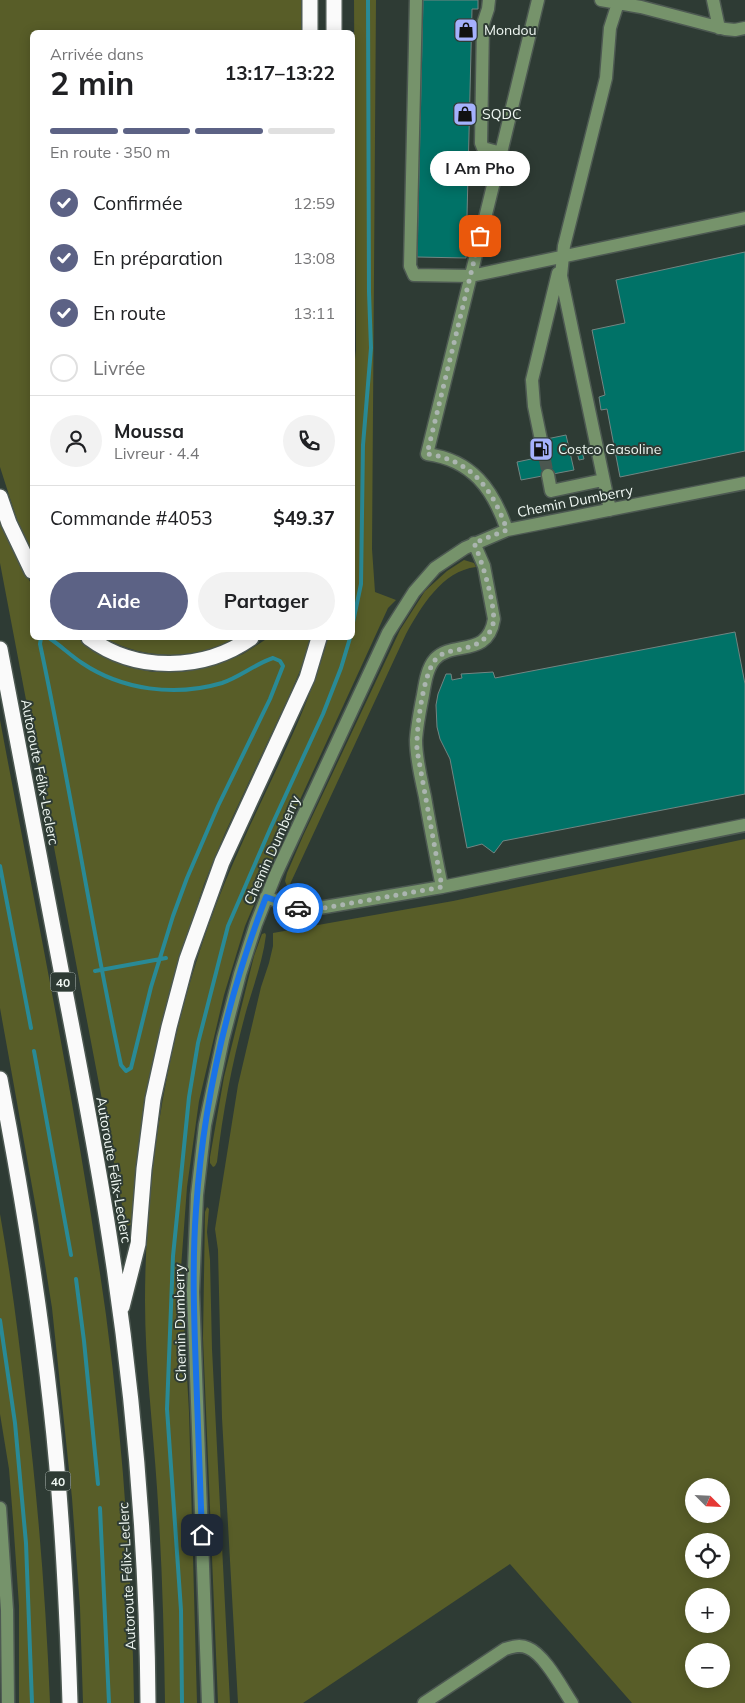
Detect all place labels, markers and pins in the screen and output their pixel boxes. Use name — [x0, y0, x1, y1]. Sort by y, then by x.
shop icon: Mondou — [453, 17, 479, 43]
place label: Mondou — [484, 21, 537, 39]
shop icon: SQDC — [452, 101, 478, 127]
place label: SQDC — [482, 105, 522, 123]
callout: I Am Pho — [430, 151, 530, 186]
pin — [459, 215, 501, 257]
fuel station icon: Costco Gasoline — [528, 436, 554, 462]
place label: Costco Gasoline — [558, 440, 661, 458]
pin — [181, 1514, 223, 1556]

